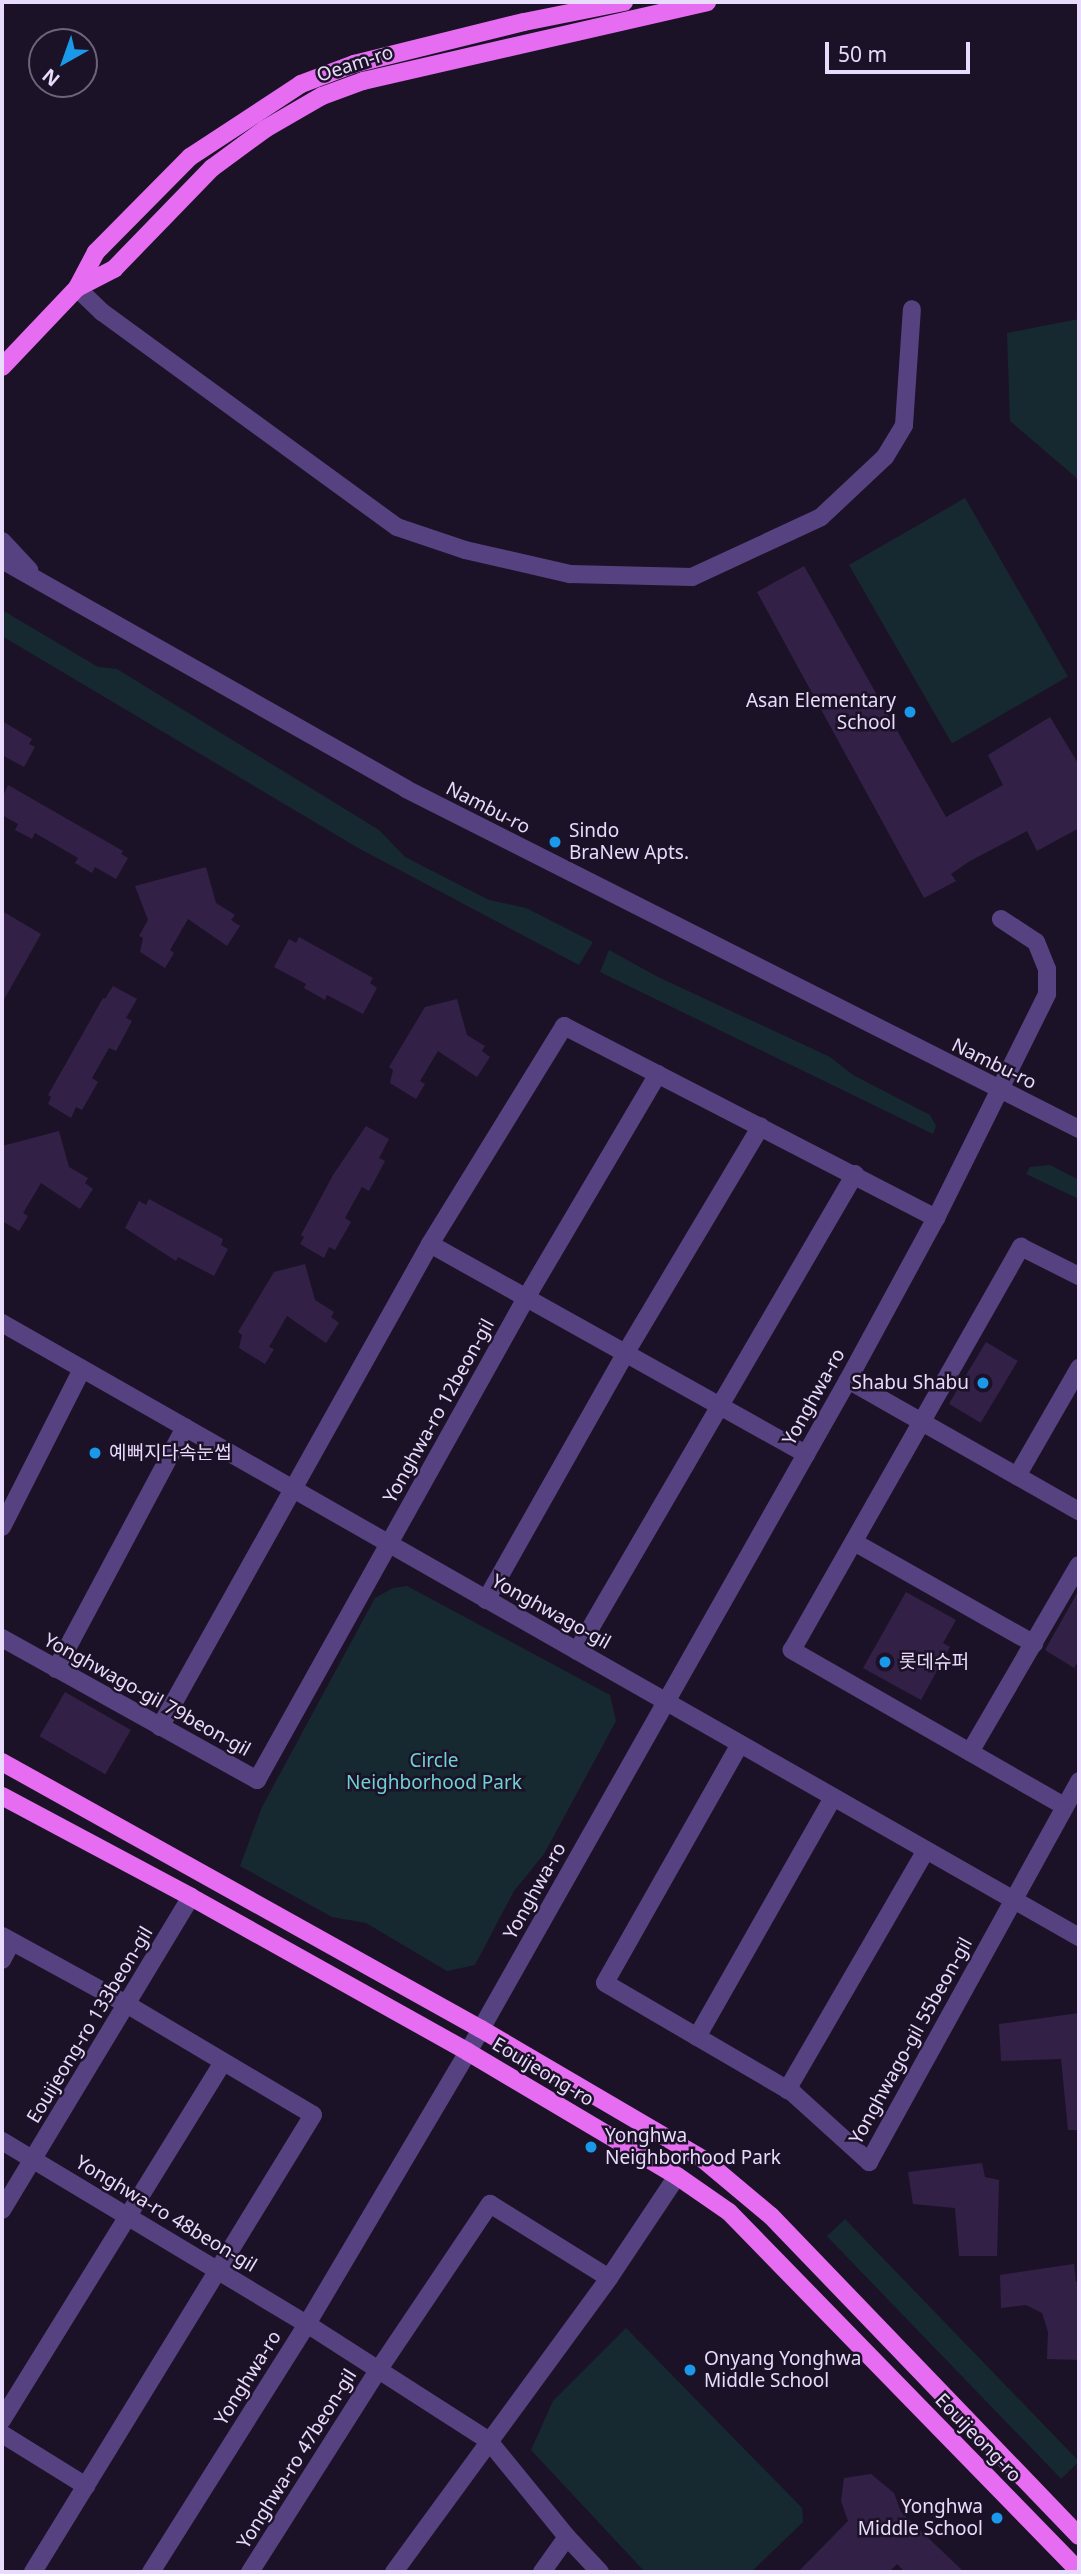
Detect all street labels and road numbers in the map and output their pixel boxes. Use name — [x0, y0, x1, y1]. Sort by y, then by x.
street label: Oeam-ro — [314, 41, 396, 87]
street label: Nambu-ro — [442, 777, 534, 839]
street label: Nambu-ro — [948, 1034, 1040, 1094]
street label: Yonghwa-ro 12beon-gil — [379, 1315, 499, 1507]
street label: Yonghwa-ro — [778, 1345, 850, 1449]
street label: Yonghwago-gil — [487, 1570, 615, 1654]
street label: Yonghwago-gil 79beon-gil — [40, 1629, 254, 1761]
street label: Yonghwa-ro — [499, 1839, 571, 1943]
street label: Eouijeong-ro 133beon-gil — [22, 1923, 158, 2127]
street label: Yonghwago-gil 55beon-gil — [845, 1934, 977, 2148]
street label: Eouijeong-ro — [488, 2033, 598, 2111]
street label: Yonghwa-ro 48beon-gil — [71, 2151, 261, 2277]
street label: Yonghwa-ro — [210, 2327, 286, 2429]
street label: Yonghwa-ro 47beon-gil — [232, 2365, 362, 2553]
street label: Eouijeong-ro — [930, 2389, 1026, 2487]

